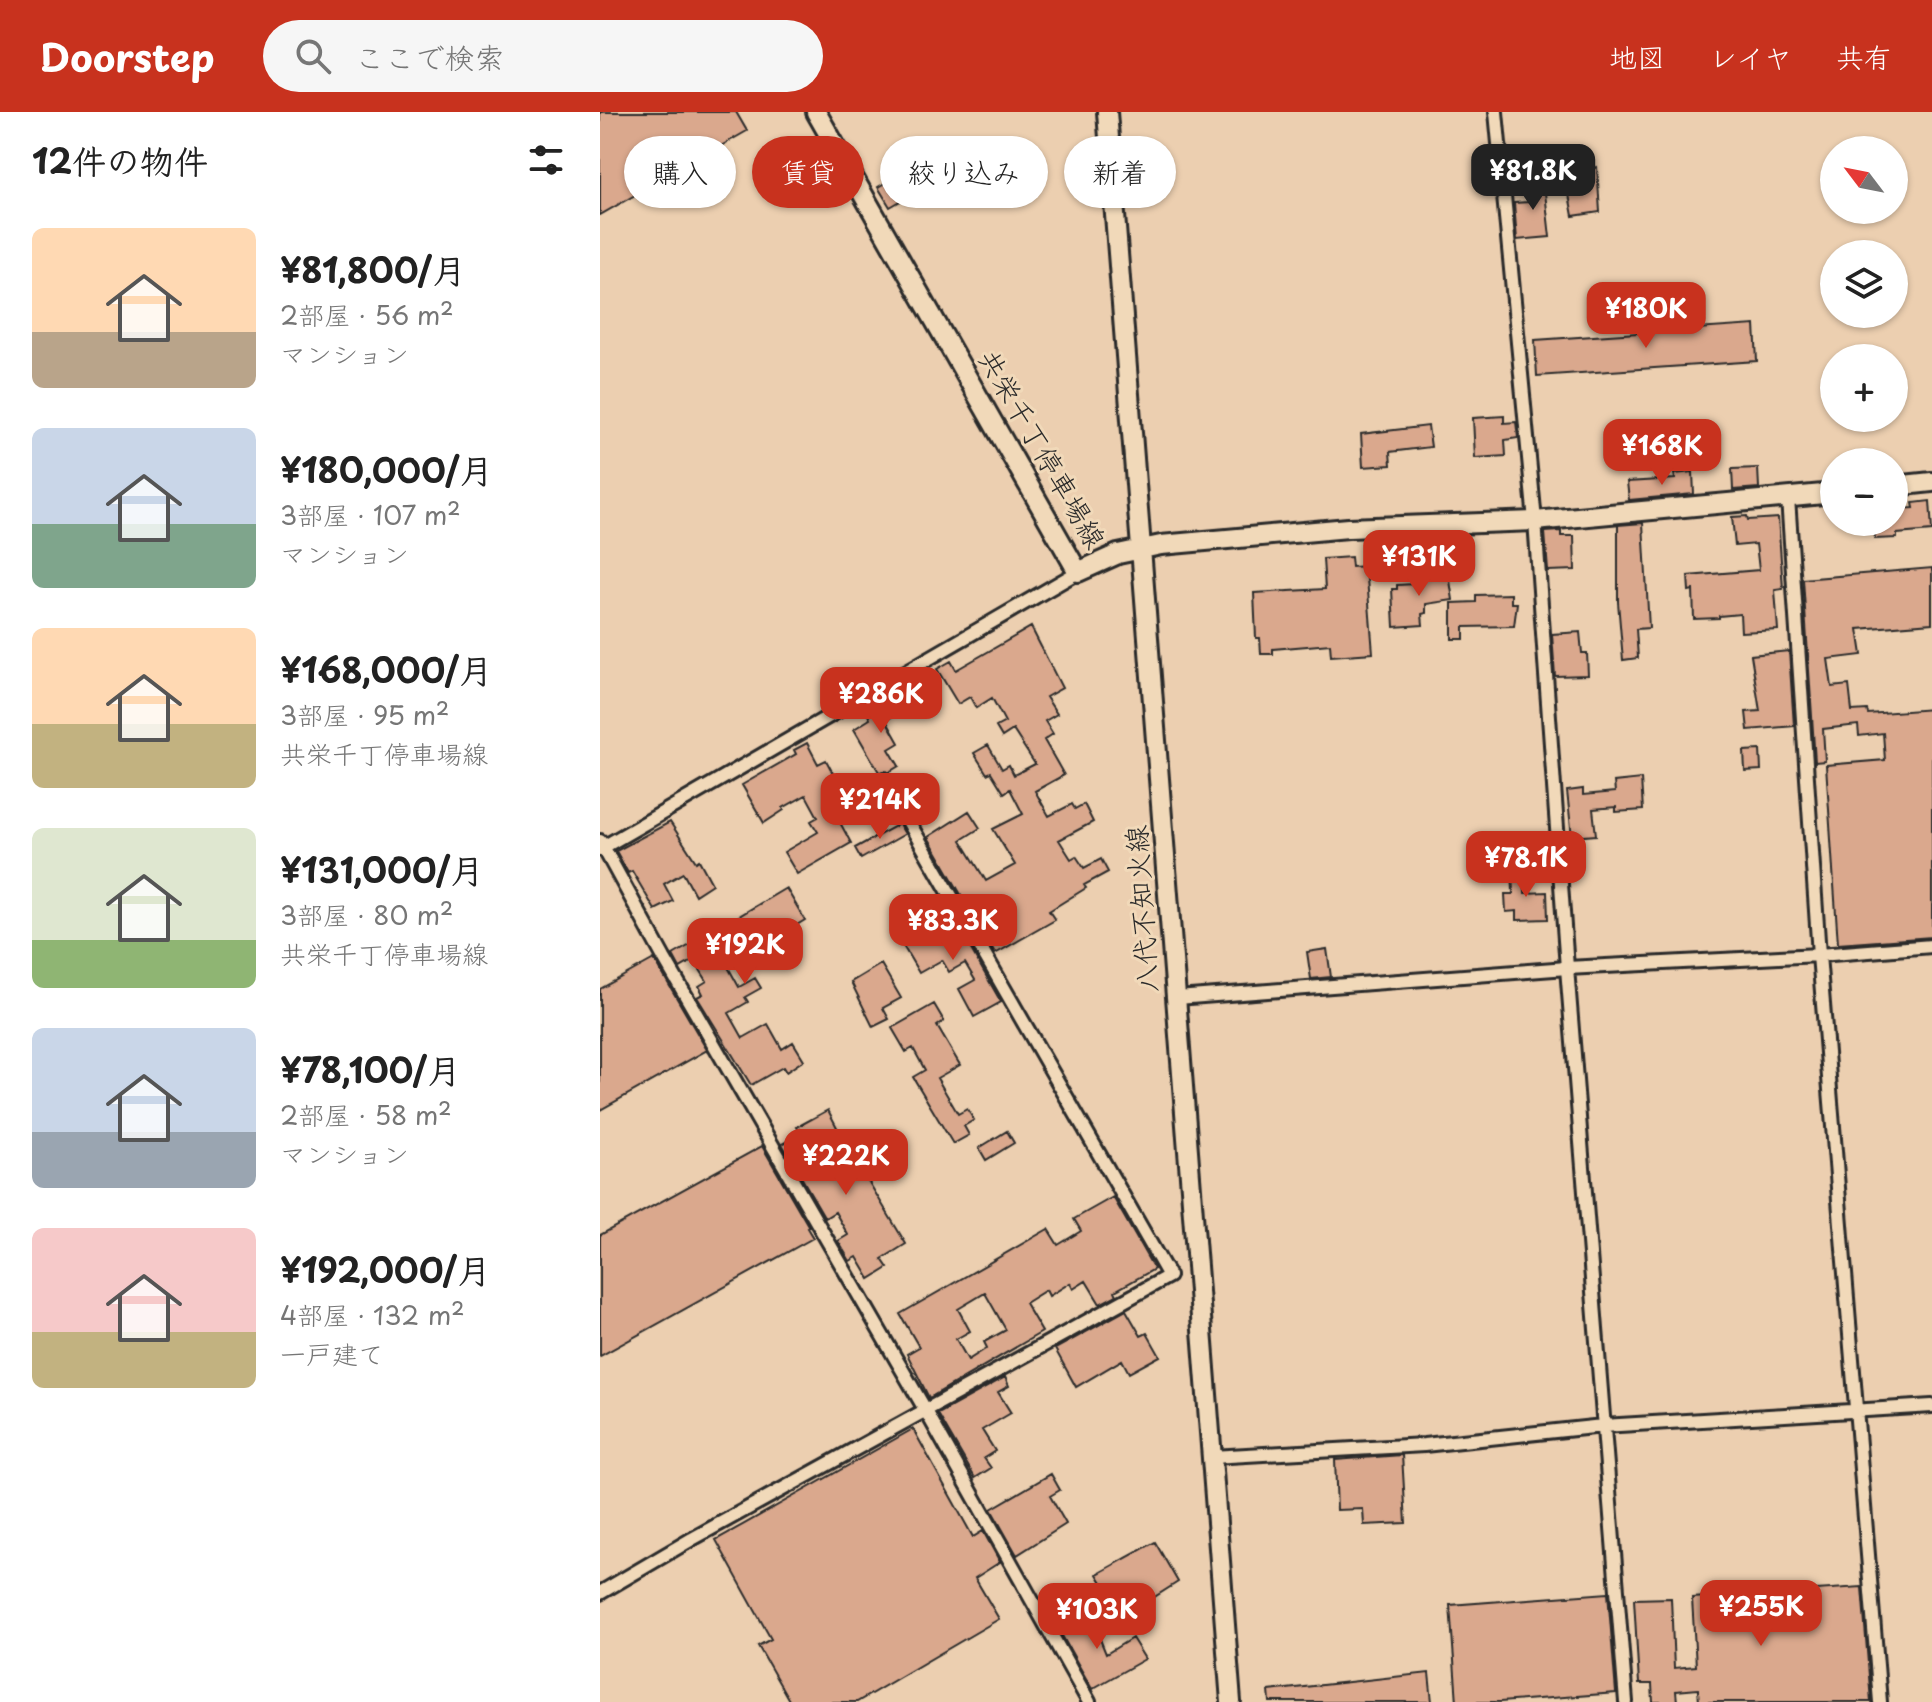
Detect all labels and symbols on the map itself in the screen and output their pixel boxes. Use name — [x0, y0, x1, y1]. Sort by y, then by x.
north arrow — [1820, 136, 1908, 224]
pin: ¥81.8K — [1468, 144, 1598, 212]
pin: ¥180K — [1590, 282, 1702, 350]
street label: 共栄千丁停車場線 — [969, 340, 1118, 556]
pin: ¥168K — [1606, 419, 1718, 487]
pin: ¥131K — [1363, 530, 1475, 598]
pin: ¥286K — [825, 667, 937, 735]
pin: ¥214K — [824, 773, 936, 841]
street label: 八代不知火線 — [1113, 824, 1168, 994]
pin: ¥78.1K — [1461, 831, 1591, 899]
pin: ¥83.3K — [888, 894, 1018, 962]
pin: ¥192K — [689, 918, 801, 986]
pin: ¥222K — [790, 1129, 902, 1197]
pin: ¥255K — [1705, 1580, 1817, 1648]
pin: ¥103K — [1041, 1583, 1153, 1651]

